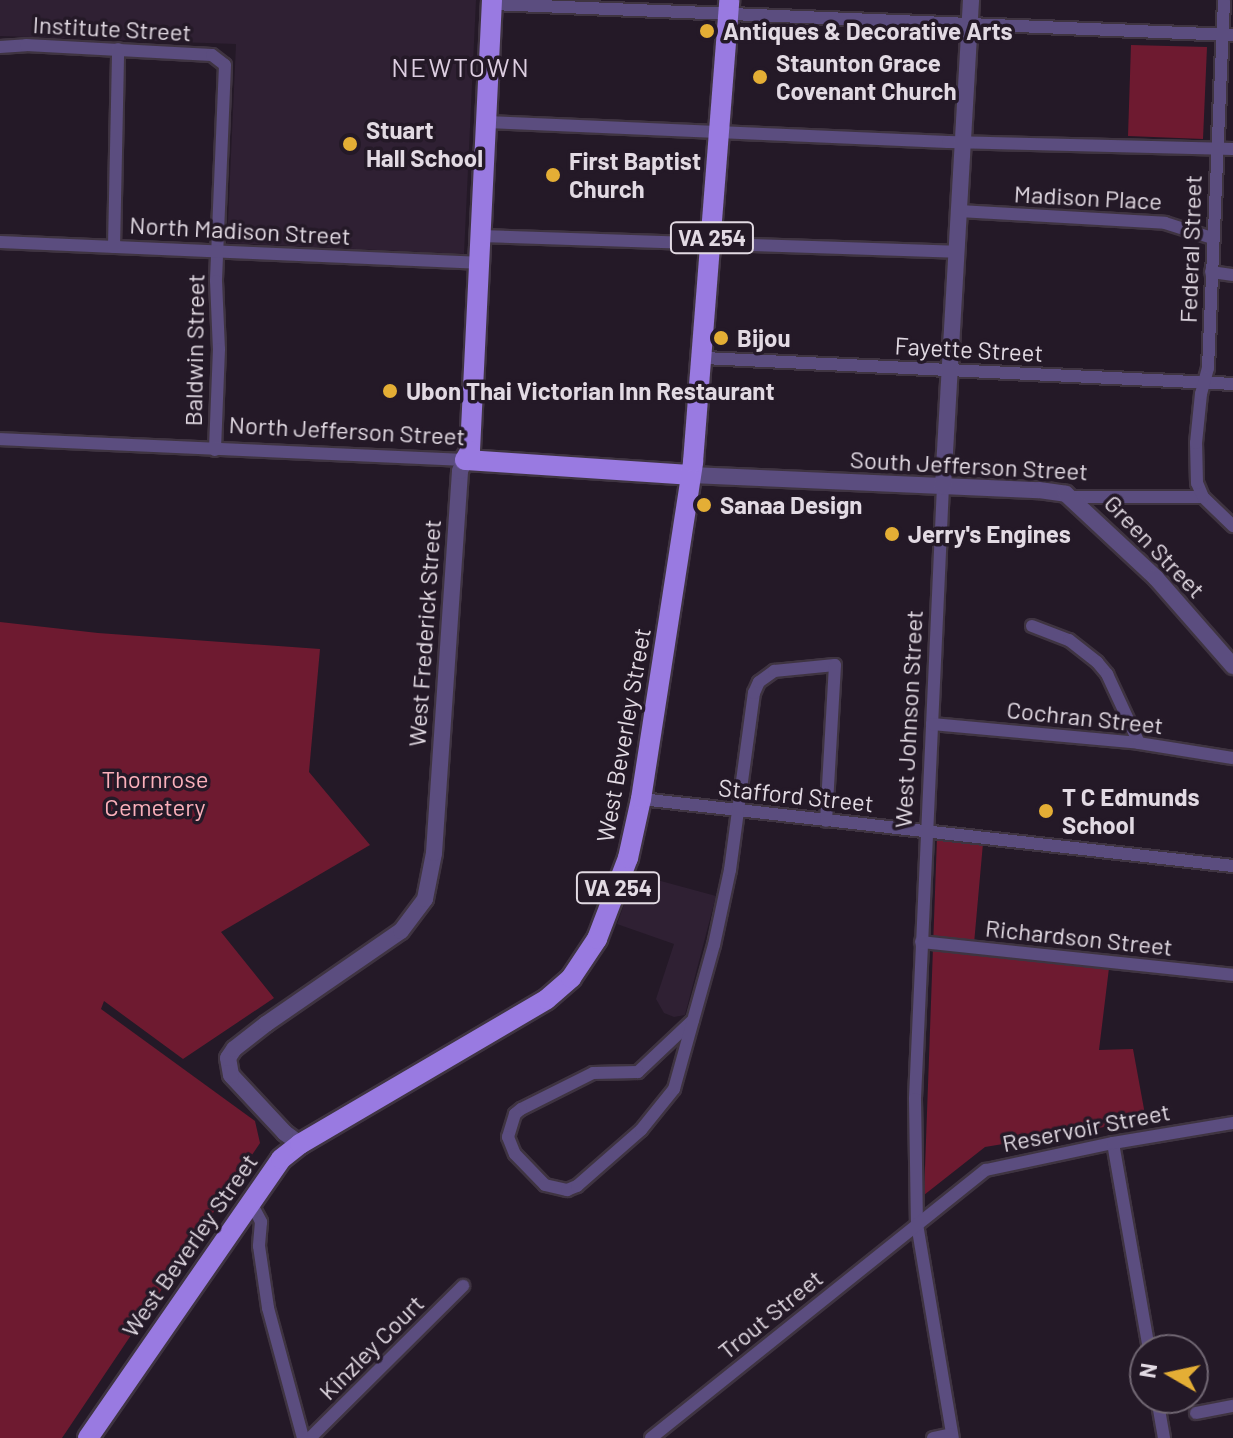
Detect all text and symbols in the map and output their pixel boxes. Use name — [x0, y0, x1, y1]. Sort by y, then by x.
street label: Institute Street — [32, 9, 192, 47]
place label: Antiques & Decorative Arts — [723, 17, 1013, 45]
marker: Antiques & Decorative Arts — [698, 22, 716, 40]
place label: Staunton Grace Covenant Church — [776, 49, 957, 105]
district label: NEWTOWN — [391, 51, 531, 83]
marker: Staunton Grace Covenant Church — [751, 68, 769, 86]
place label: Stuart Hall School — [366, 116, 483, 172]
marker: Stuart Hall School — [341, 135, 359, 153]
place label: First Baptist Church — [569, 147, 701, 203]
marker: First Baptist Church — [544, 166, 562, 184]
street label: Federal Street — [1173, 174, 1207, 324]
street label: Madison Place — [1013, 179, 1163, 215]
street label: North Madison Street — [129, 210, 351, 250]
road number: VA 254 — [668, 220, 756, 256]
street label: Baldwin Street — [178, 274, 210, 426]
place label: Bijou — [737, 324, 790, 352]
marker: Bijou — [712, 329, 730, 347]
street label: Fayette Street — [894, 331, 1044, 367]
place label: Ubon Thai Victorian Inn Restaurant — [406, 377, 775, 405]
marker: Ubon Thai Victorian Inn Restaurant — [381, 382, 399, 400]
street label: North Jefferson Street — [228, 409, 466, 451]
street label: South Jefferson Street — [849, 444, 1089, 486]
street label: Green Street — [1099, 488, 1211, 604]
place label: Sanaa Design — [720, 491, 862, 519]
marker: Sanaa Design — [695, 496, 713, 514]
street label: West Frederick Street — [402, 518, 446, 748]
place label: Jerry's Engines — [908, 520, 1071, 548]
marker: Jerry's Engines — [883, 525, 901, 543]
street label: West Johnson Street — [888, 609, 928, 829]
street label: West Beverley Street — [590, 626, 656, 844]
street label: Cochran Street — [1005, 694, 1165, 740]
park label: Thornrose Cemetery — [101, 765, 209, 821]
street label: Stafford Street — [717, 773, 875, 817]
place label: T C Edmunds School — [1062, 783, 1200, 839]
marker: T C Edmunds School — [1037, 802, 1055, 820]
road number: VA 254 — [574, 870, 662, 906]
street label: Richardson Street — [984, 913, 1174, 961]
street label: Reservoir Street — [1000, 1097, 1172, 1157]
street label: West Beverley Street — [115, 1148, 263, 1342]
street label: Trout Street — [712, 1263, 828, 1365]
street label: Kinzley Court — [313, 1289, 429, 1405]
north arrow — [1129, 1334, 1209, 1414]
text: N — [1133, 1361, 1161, 1380]

